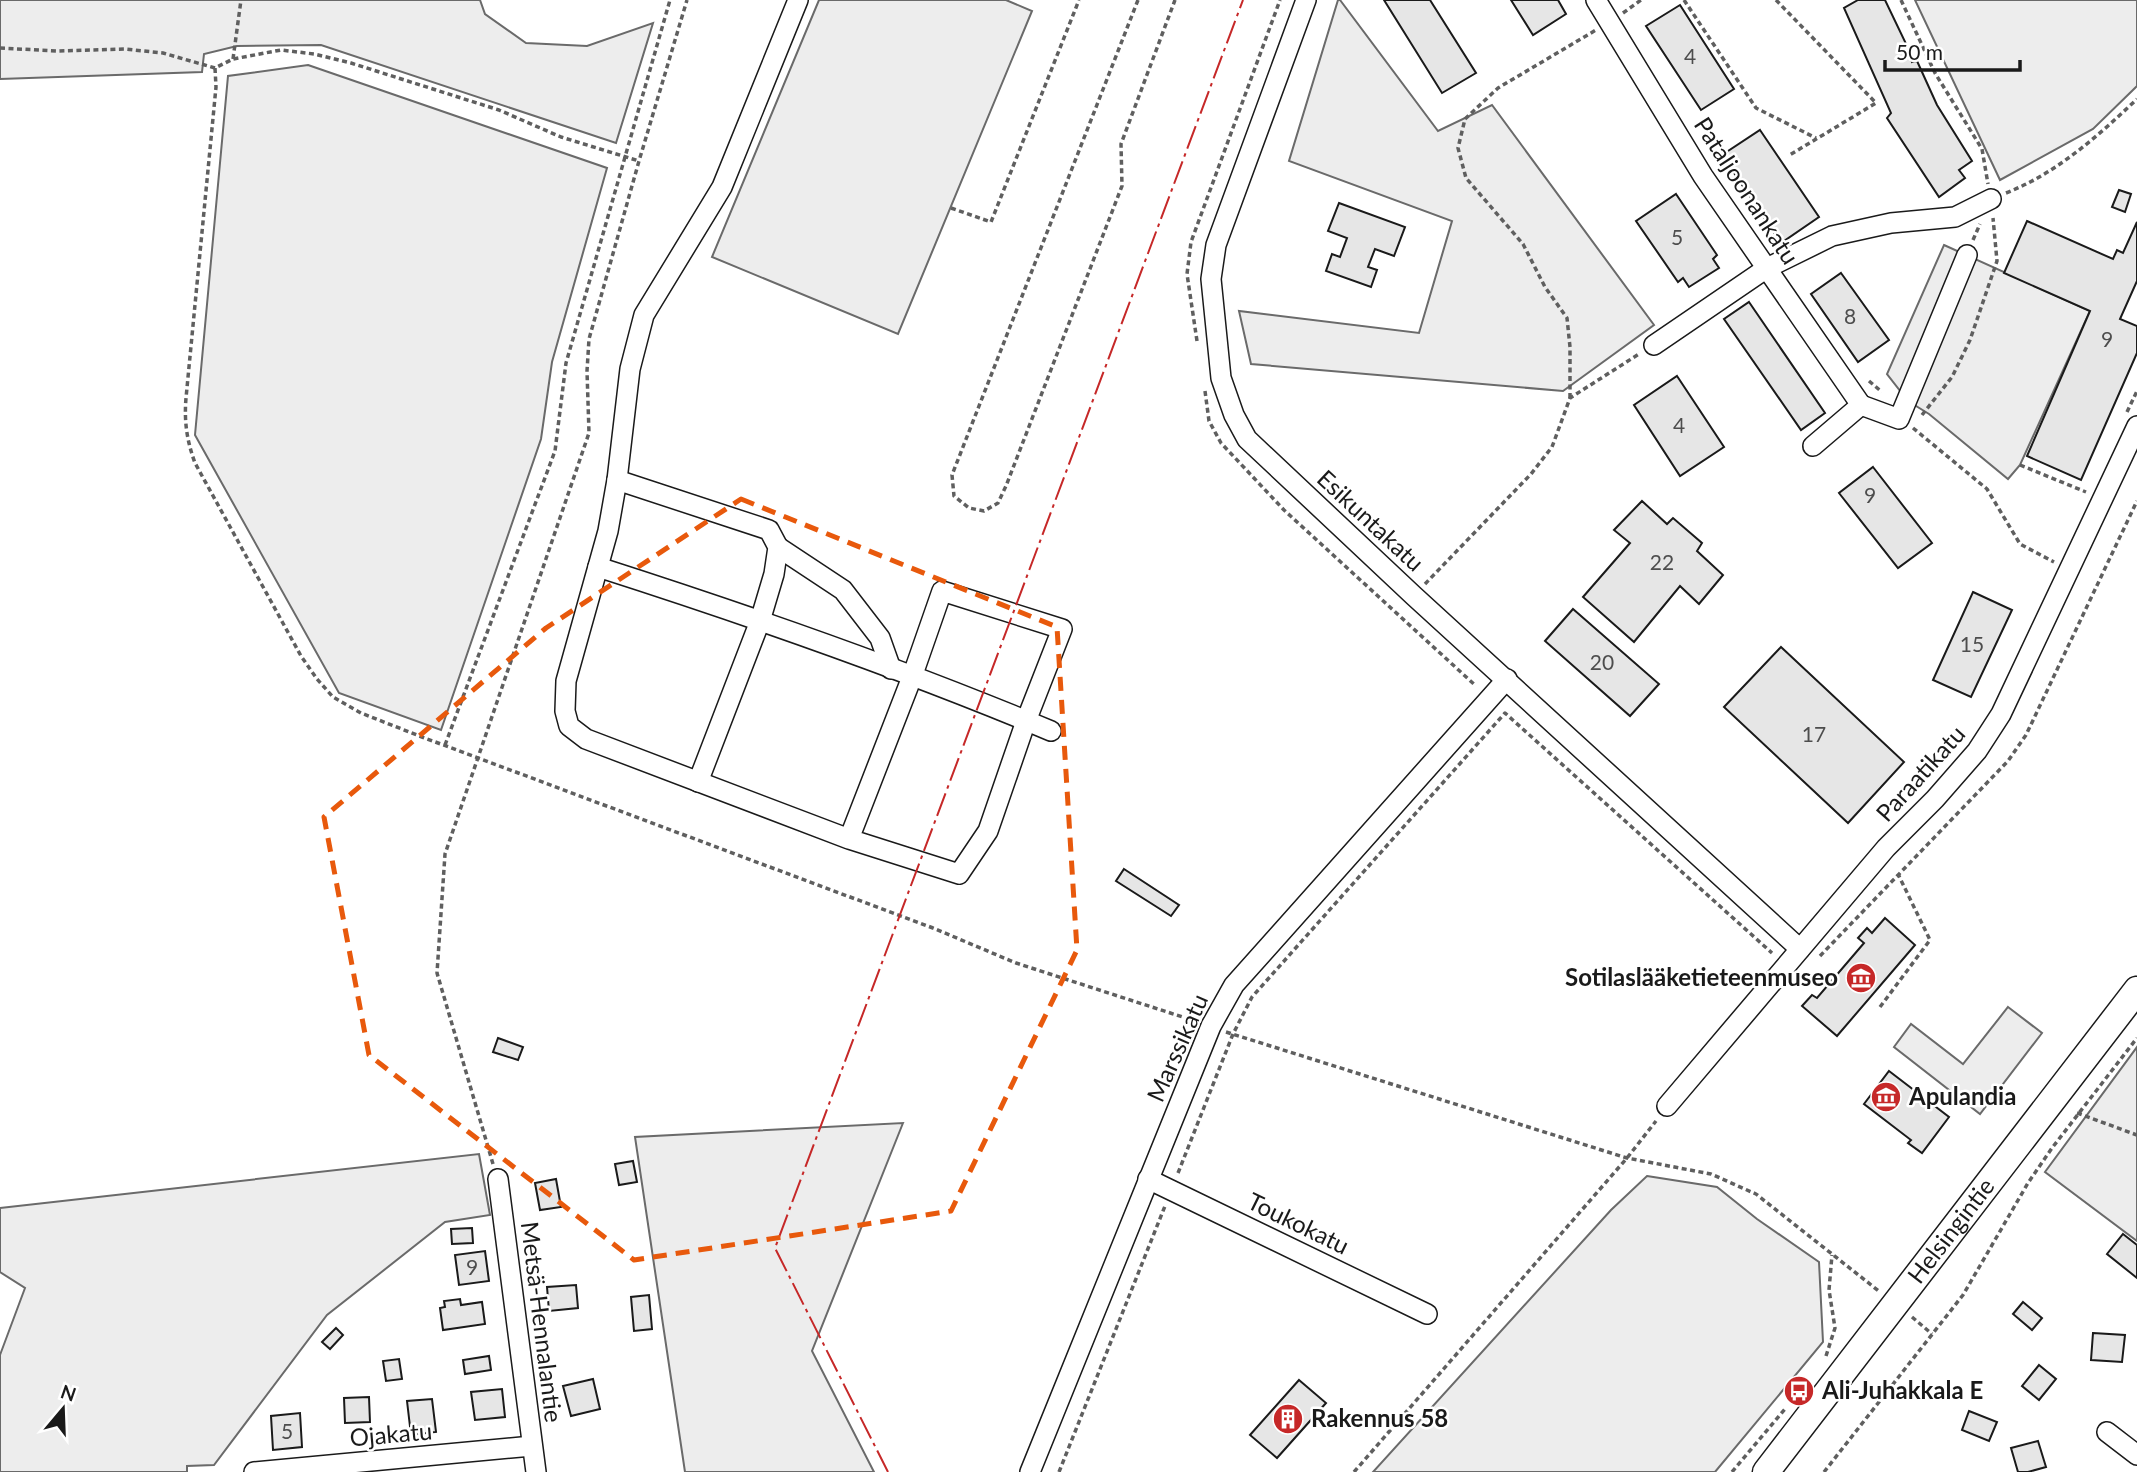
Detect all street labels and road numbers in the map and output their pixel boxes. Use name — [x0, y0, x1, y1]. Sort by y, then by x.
street label: Pataljoonankatu — [1689, 111, 1806, 269]
street label: Esikuntakatu — [1312, 463, 1430, 577]
street label: Paraatikatu — [1869, 719, 1970, 827]
street label: Marssikatu — [1140, 989, 1213, 1106]
street label: Helsingintie — [1901, 1172, 2000, 1288]
street label: Toukokatu — [1243, 1186, 1354, 1260]
street label: Metsä-Hennalantie — [516, 1220, 569, 1424]
street label: Ojakatu — [348, 1415, 433, 1452]

